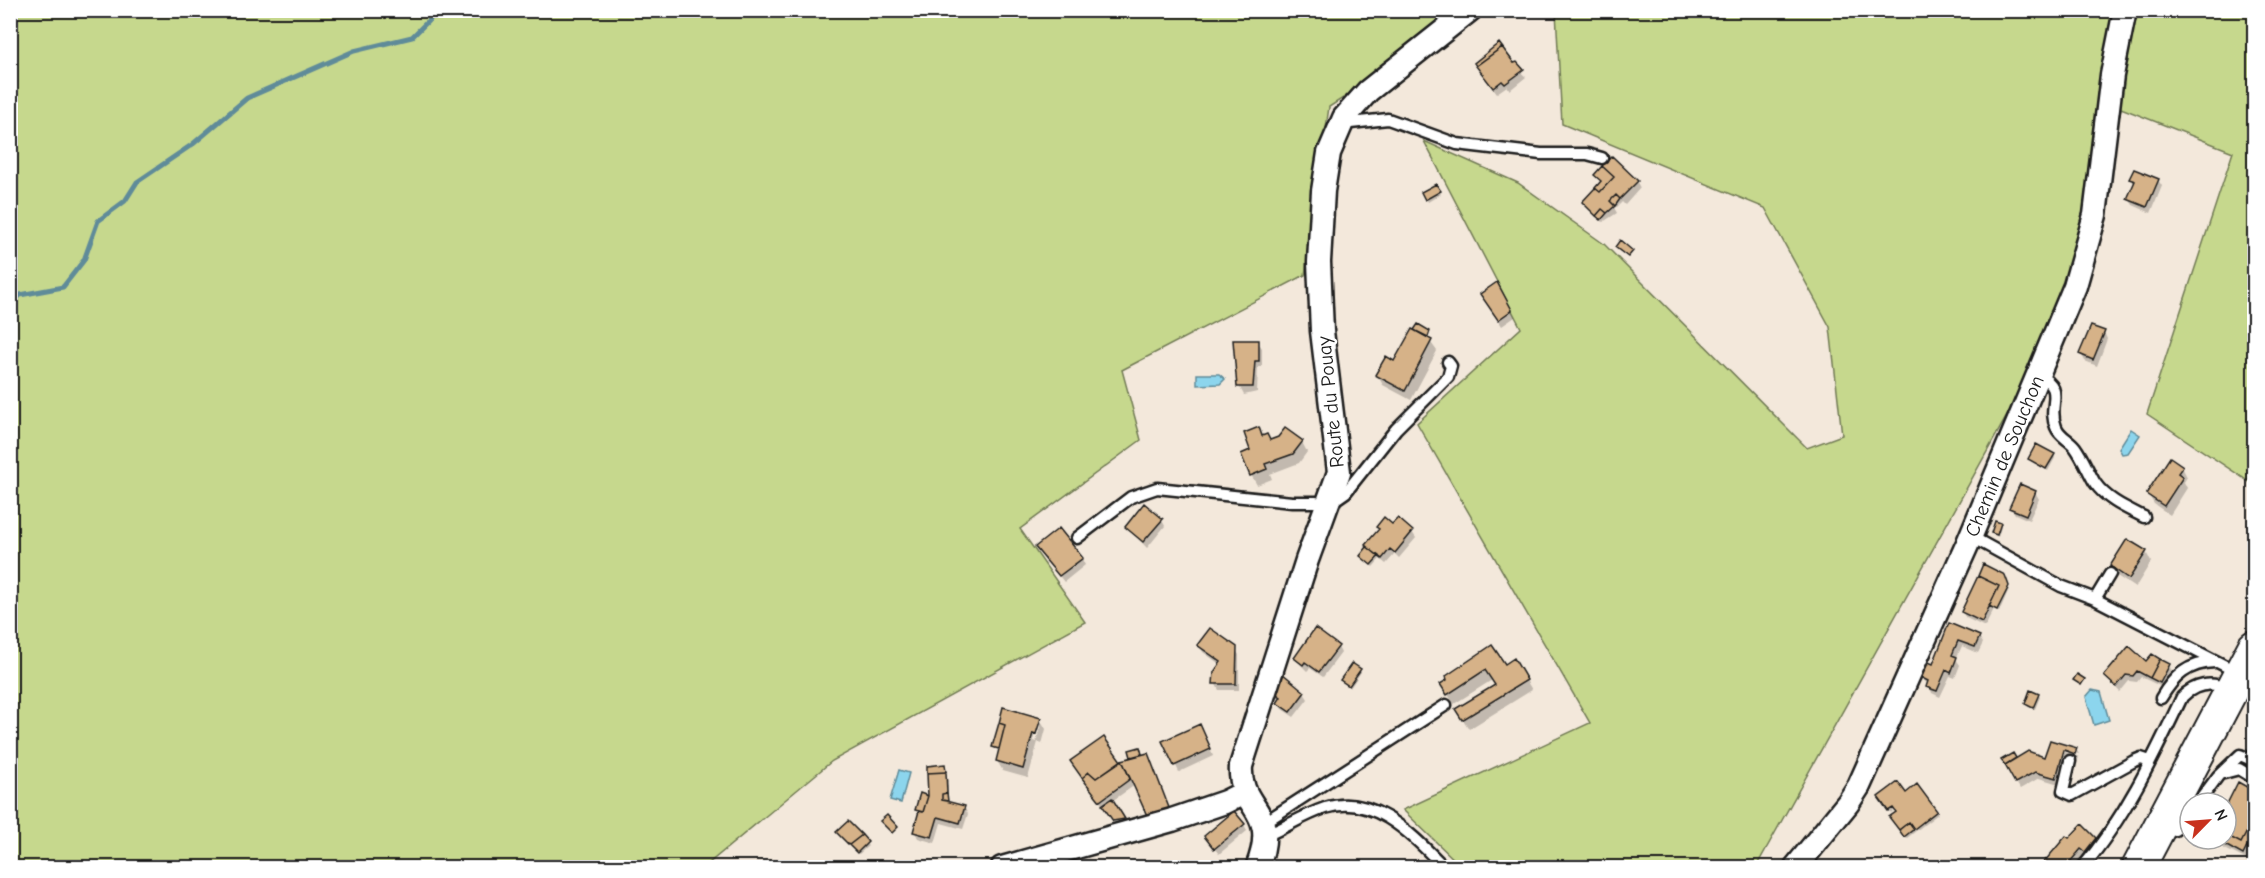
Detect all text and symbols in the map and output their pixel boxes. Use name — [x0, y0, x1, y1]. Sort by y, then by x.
street label: Route du Pouay — [1312, 335, 1349, 469]
street label: Chemin de Souchon — [1960, 372, 2049, 540]
north arrow — [2178, 791, 2238, 851]
text: N — [2210, 807, 2231, 824]

